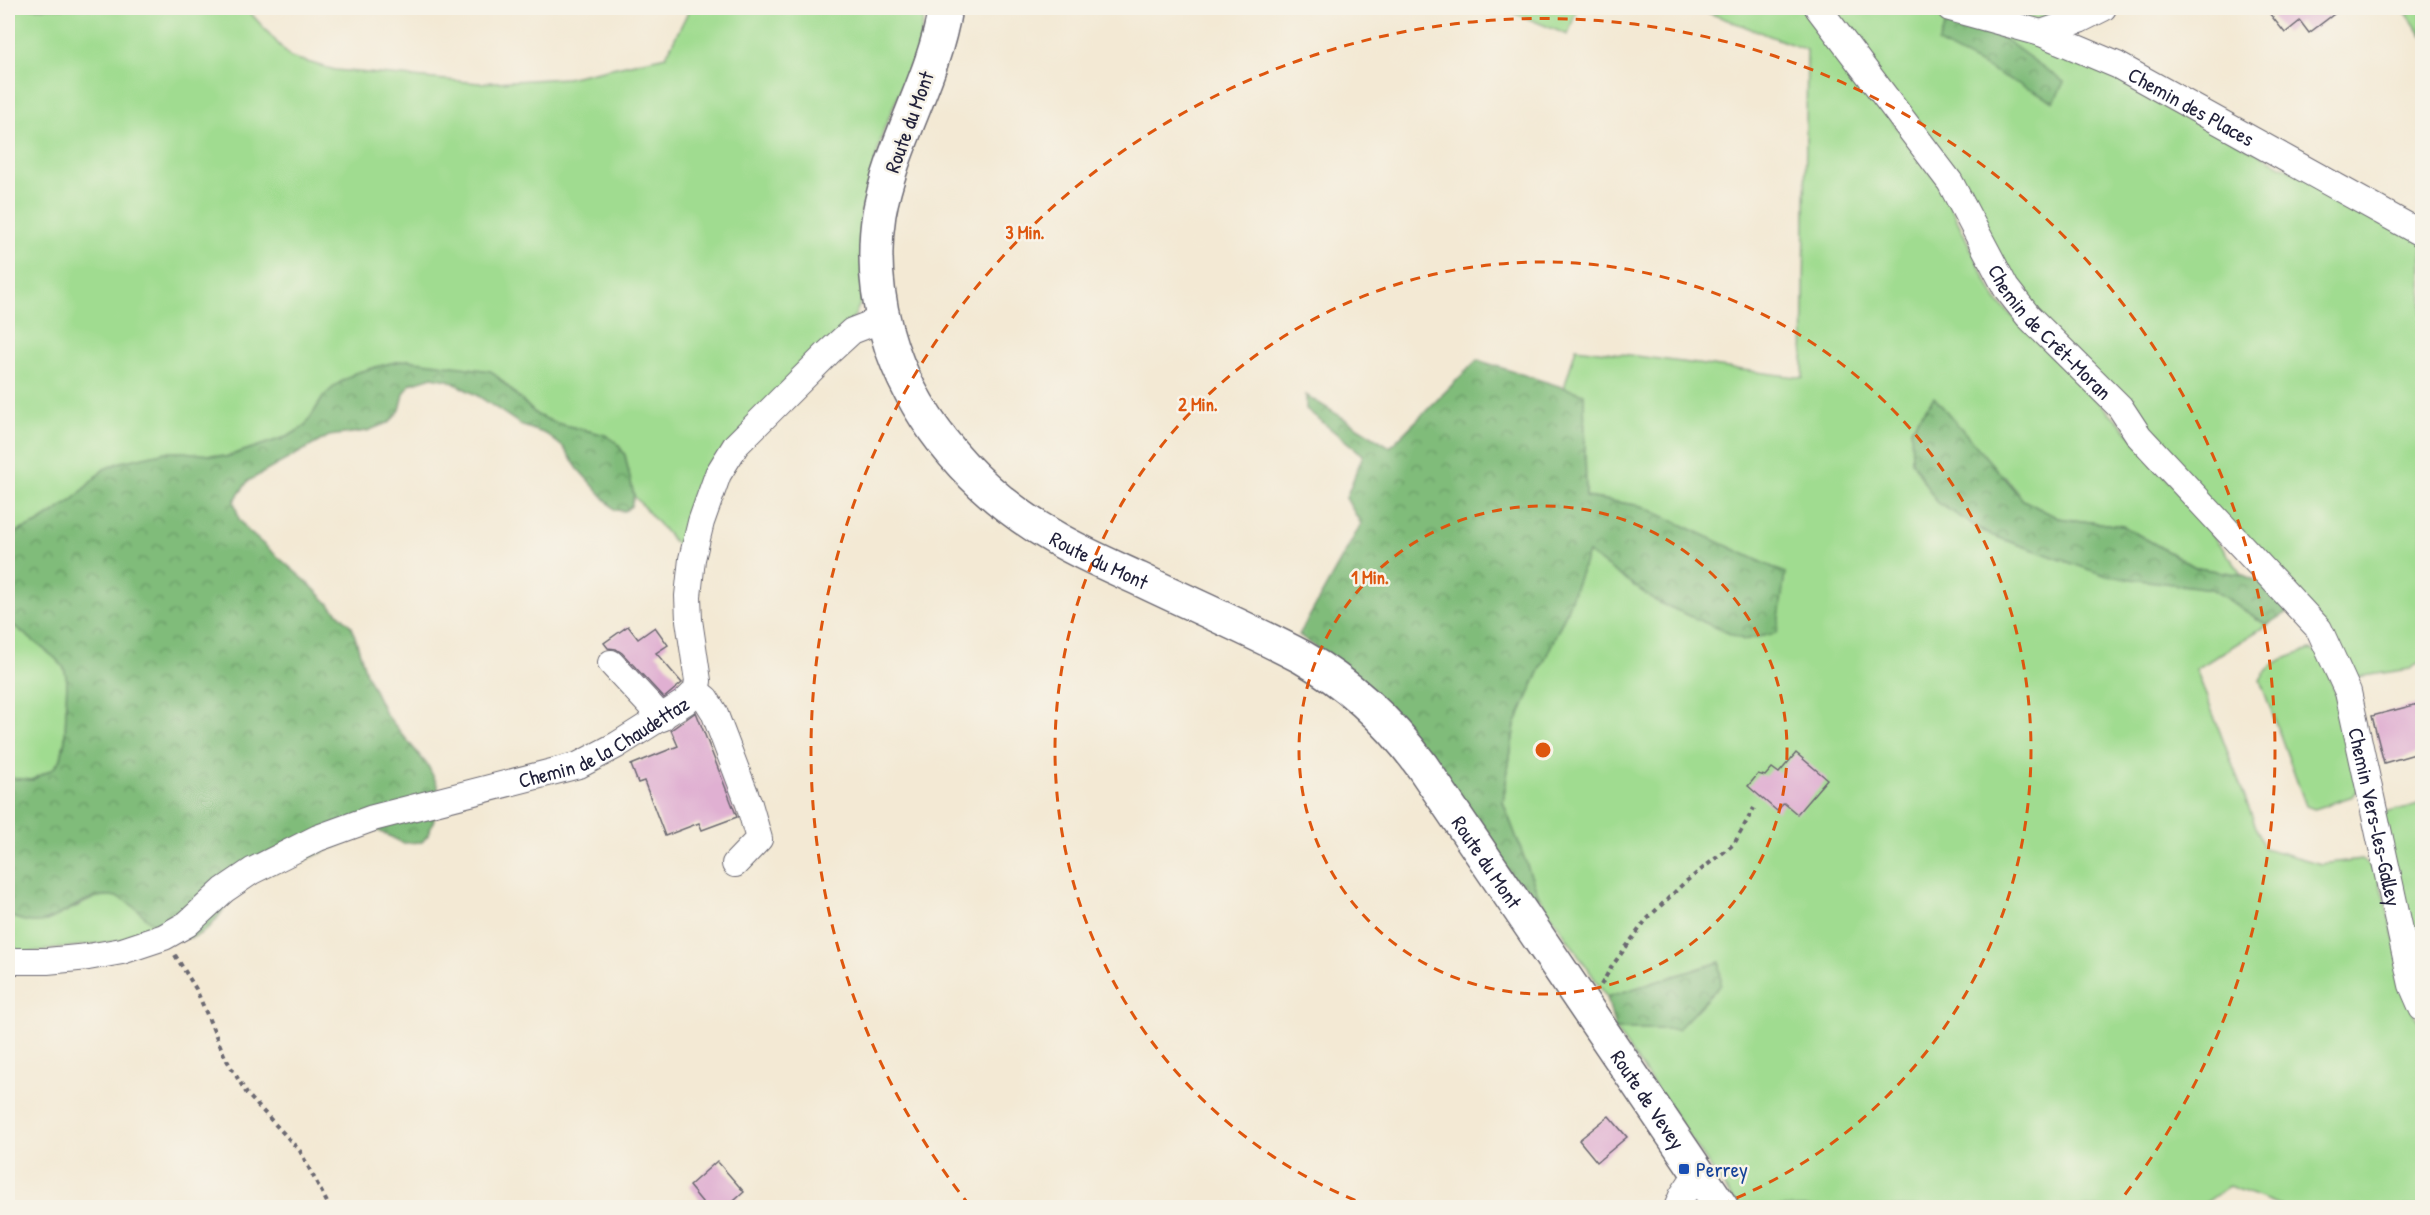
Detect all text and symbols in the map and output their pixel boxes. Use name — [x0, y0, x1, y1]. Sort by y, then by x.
street label: Chemin des Places — [2123, 60, 2260, 153]
street label: Route du Mont — [877, 67, 941, 177]
text: 3 Min. — [1006, 220, 1045, 245]
street label: Chemin de Crêt-Moran — [1981, 259, 2119, 406]
text: 2 Min. — [1178, 392, 1218, 417]
street label: Route du Mont — [1045, 524, 1154, 596]
text: 1 Min. — [1351, 565, 1389, 590]
street label: Chemin de la Chaudettaz — [515, 689, 694, 795]
street label: Chemin Vers-les-Galley — [2342, 725, 2409, 909]
centre of rings — [1533, 740, 1553, 760]
street label: Route du Mont — [1445, 810, 1529, 915]
street label: Route de Vevey — [1604, 1044, 1692, 1155]
place label: Perrey — [1696, 1155, 1748, 1184]
marker: Perrey — [1677, 1162, 1691, 1176]

